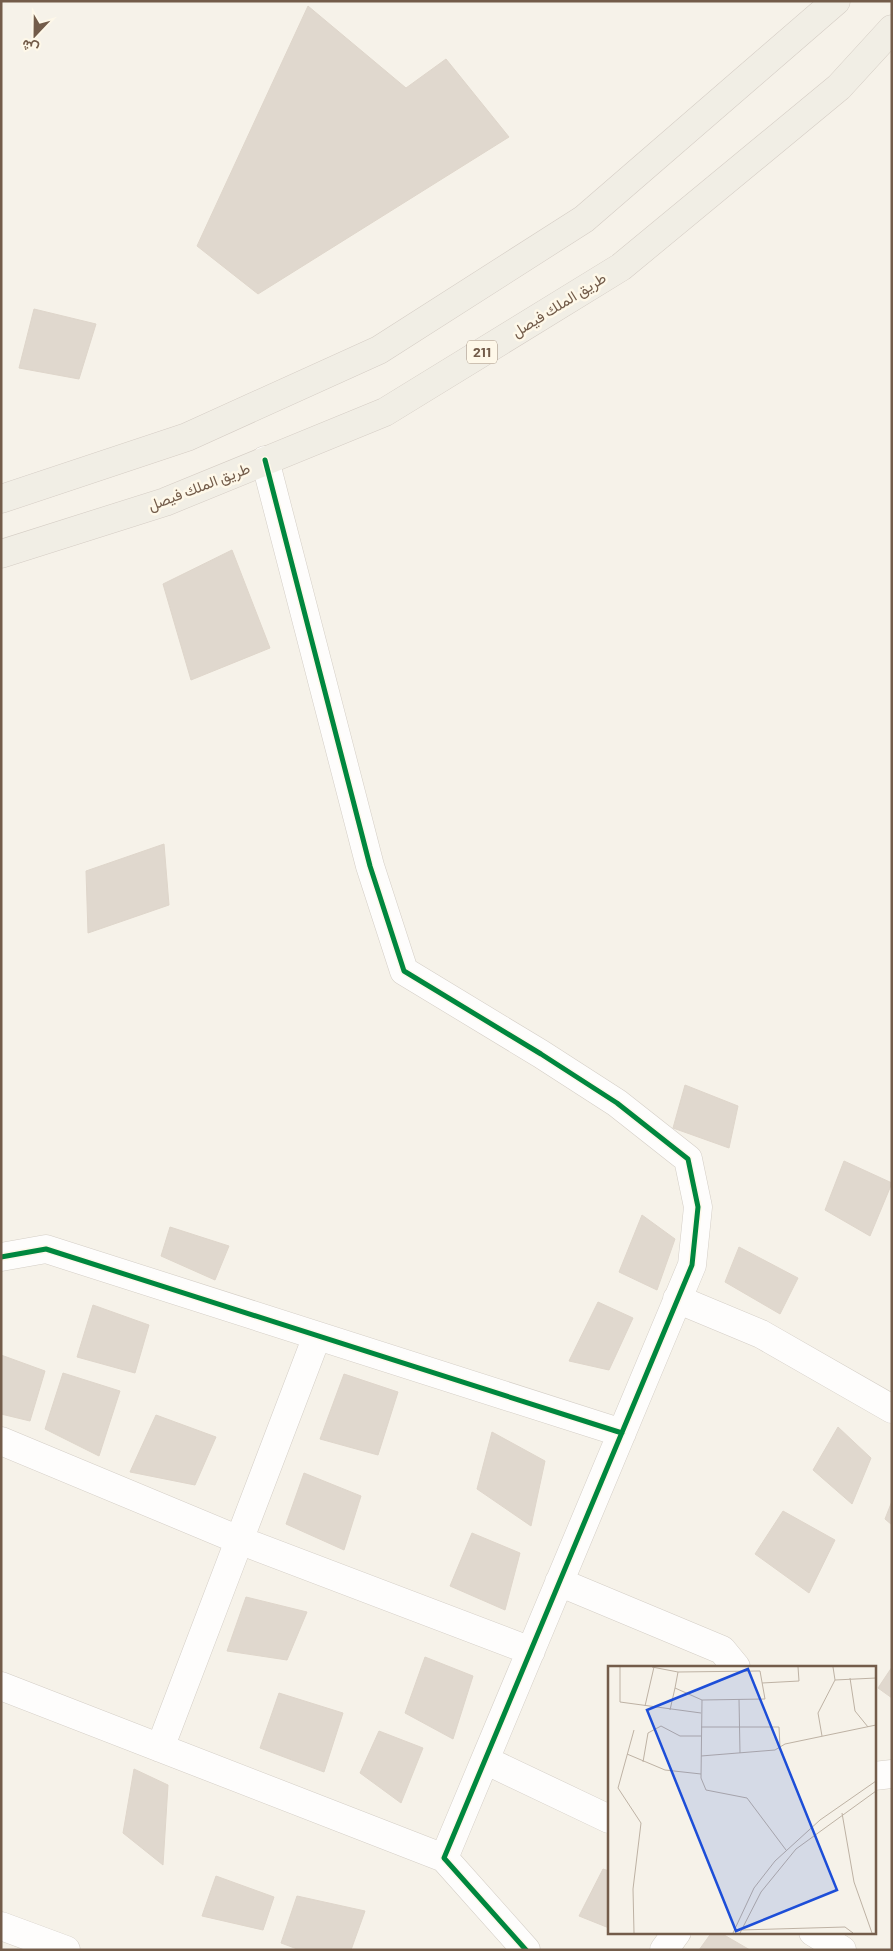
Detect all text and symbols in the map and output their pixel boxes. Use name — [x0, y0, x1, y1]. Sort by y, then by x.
north arrow — [10, 10, 60, 60]
text: ش — [19, 35, 41, 59]
street label: طريق الملك فيصل — [508, 268, 610, 342]
road number: 211 — [467, 341, 497, 364]
street label: طريق الملك فيصل — [145, 458, 253, 516]
inset map — [608, 1666, 876, 1934]

